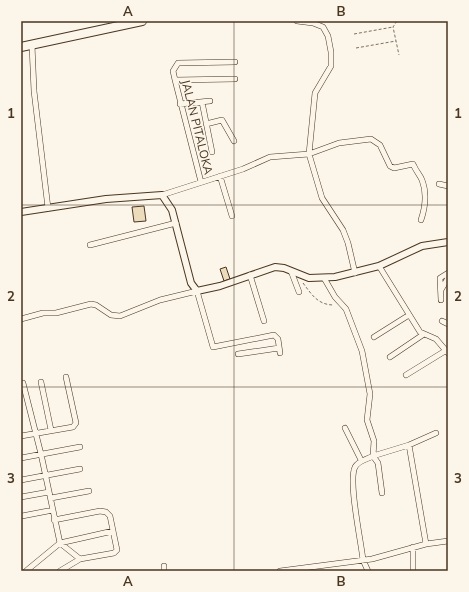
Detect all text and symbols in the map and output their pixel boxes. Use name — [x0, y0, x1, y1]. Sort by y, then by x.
text: A — [123, 3, 133, 19]
text: B — [337, 3, 346, 19]
street label: JALAN PITALOKA — [178, 78, 217, 176]
text: 1 — [7, 105, 15, 121]
text: 1 — [454, 105, 462, 121]
text: 2 — [7, 288, 15, 304]
text: 2 — [454, 288, 462, 304]
text: 3 — [7, 470, 15, 486]
text: 3 — [454, 470, 462, 486]
text: A — [123, 573, 133, 589]
text: B — [337, 573, 346, 589]

